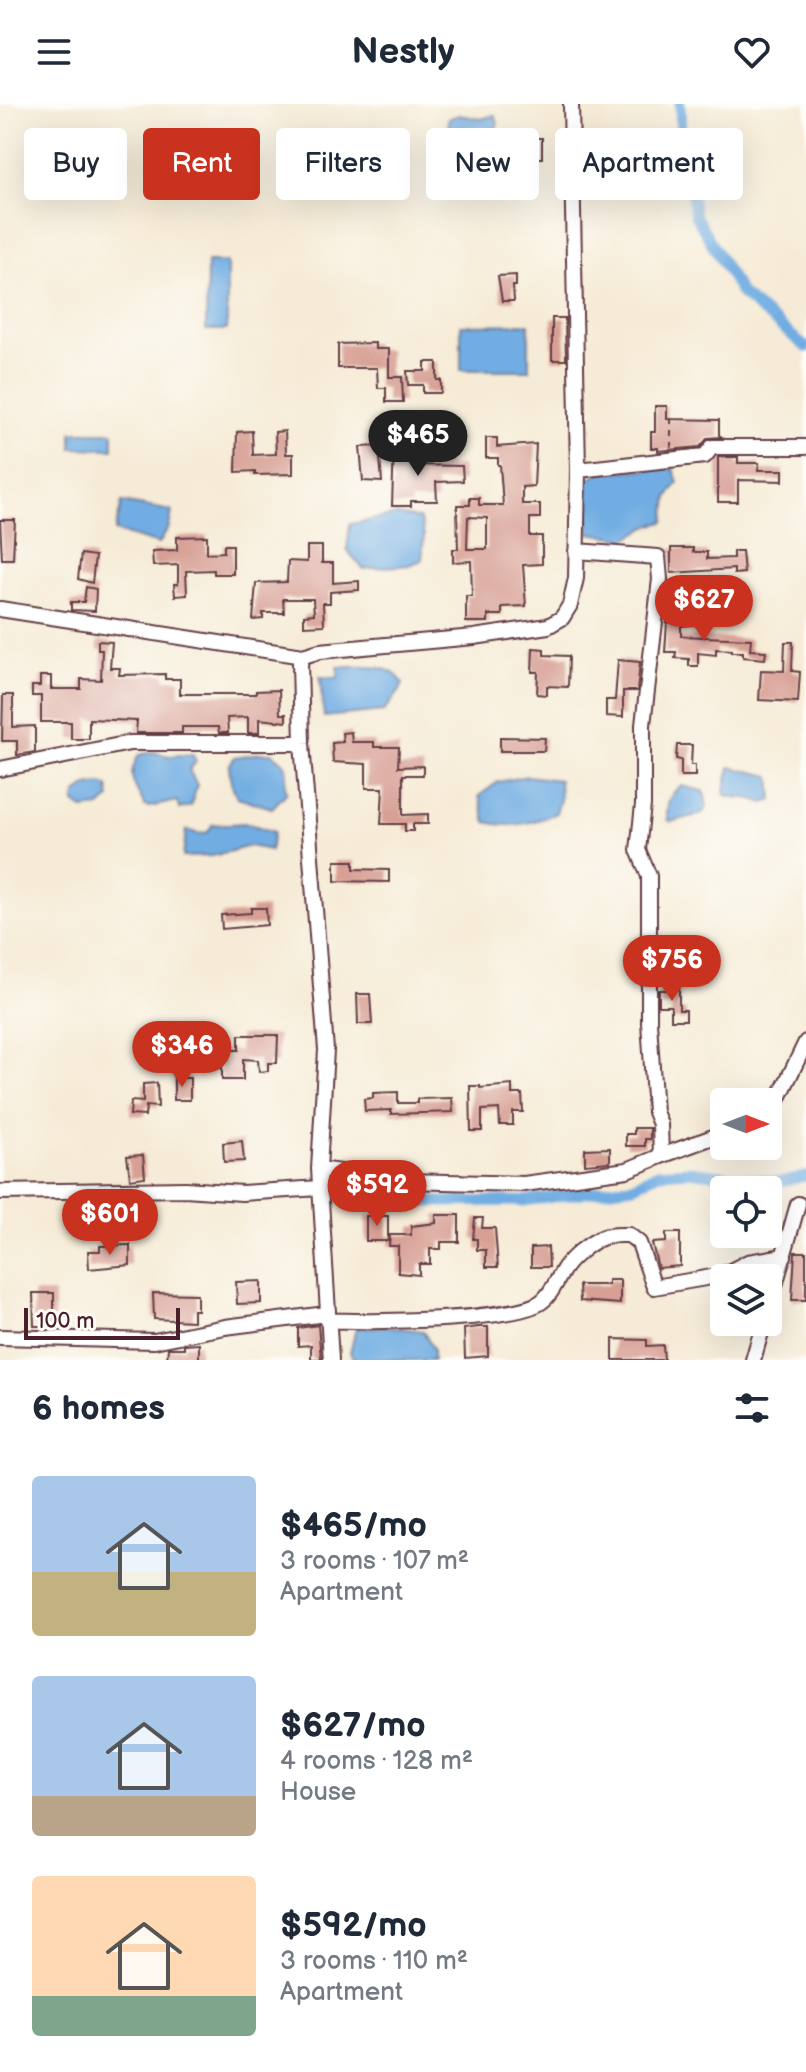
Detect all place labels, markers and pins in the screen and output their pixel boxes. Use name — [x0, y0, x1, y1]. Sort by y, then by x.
pin: $465 — [371, 410, 465, 478]
pin: $627 — [657, 575, 751, 643]
pin: $756 — [625, 935, 719, 1003]
pin: $346 — [135, 1021, 229, 1089]
pin: $592 — [330, 1160, 424, 1228]
pin: $601 — [63, 1189, 157, 1257]

